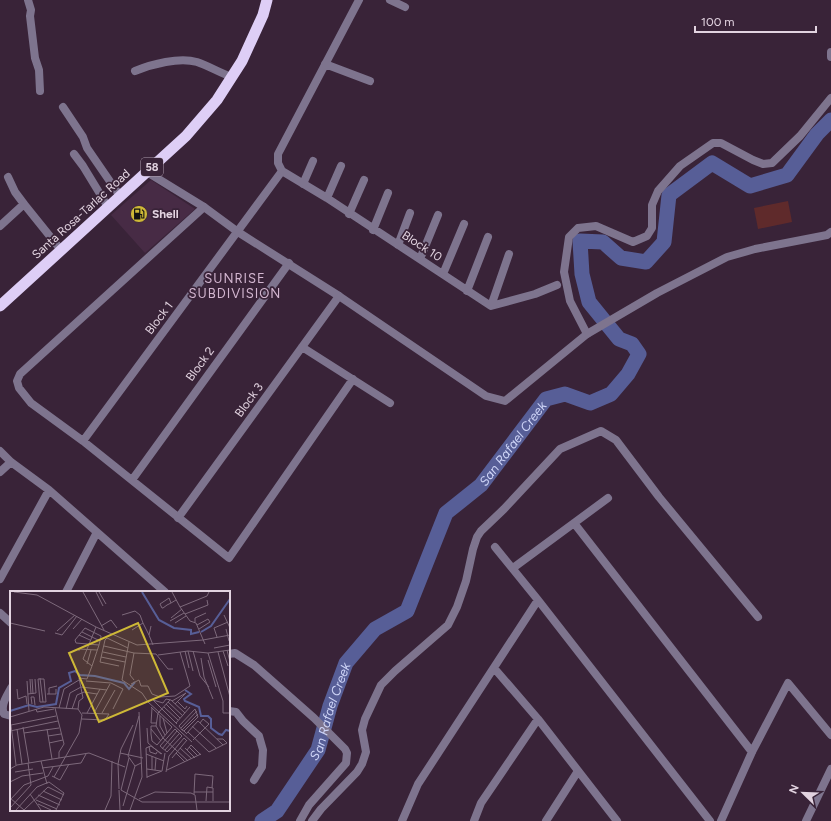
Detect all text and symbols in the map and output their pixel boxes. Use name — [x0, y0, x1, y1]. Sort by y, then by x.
scale bar — [695, 8, 816, 34]
text: 100 m — [701, 15, 735, 29]
road number: 58 — [141, 158, 163, 176]
street label: Santa Rosa-Tarlac Road — [29, 166, 133, 262]
fuel station icon: Shell — [129, 204, 149, 224]
place label: Shell — [152, 207, 179, 221]
street label: Block 10 — [399, 228, 445, 264]
district label: SUNRISE SUBDIVISION — [189, 271, 281, 301]
street label: Block 1 — [142, 299, 176, 337]
street label: Block 2 — [183, 344, 217, 384]
street label: Block 3 — [232, 380, 266, 420]
water label: San Rafael Creek — [476, 398, 550, 489]
inset map — [10, 591, 230, 811]
water label: San Rafael Creek — [306, 660, 354, 763]
north arrow — [783, 773, 823, 813]
text: N — [787, 783, 802, 796]

